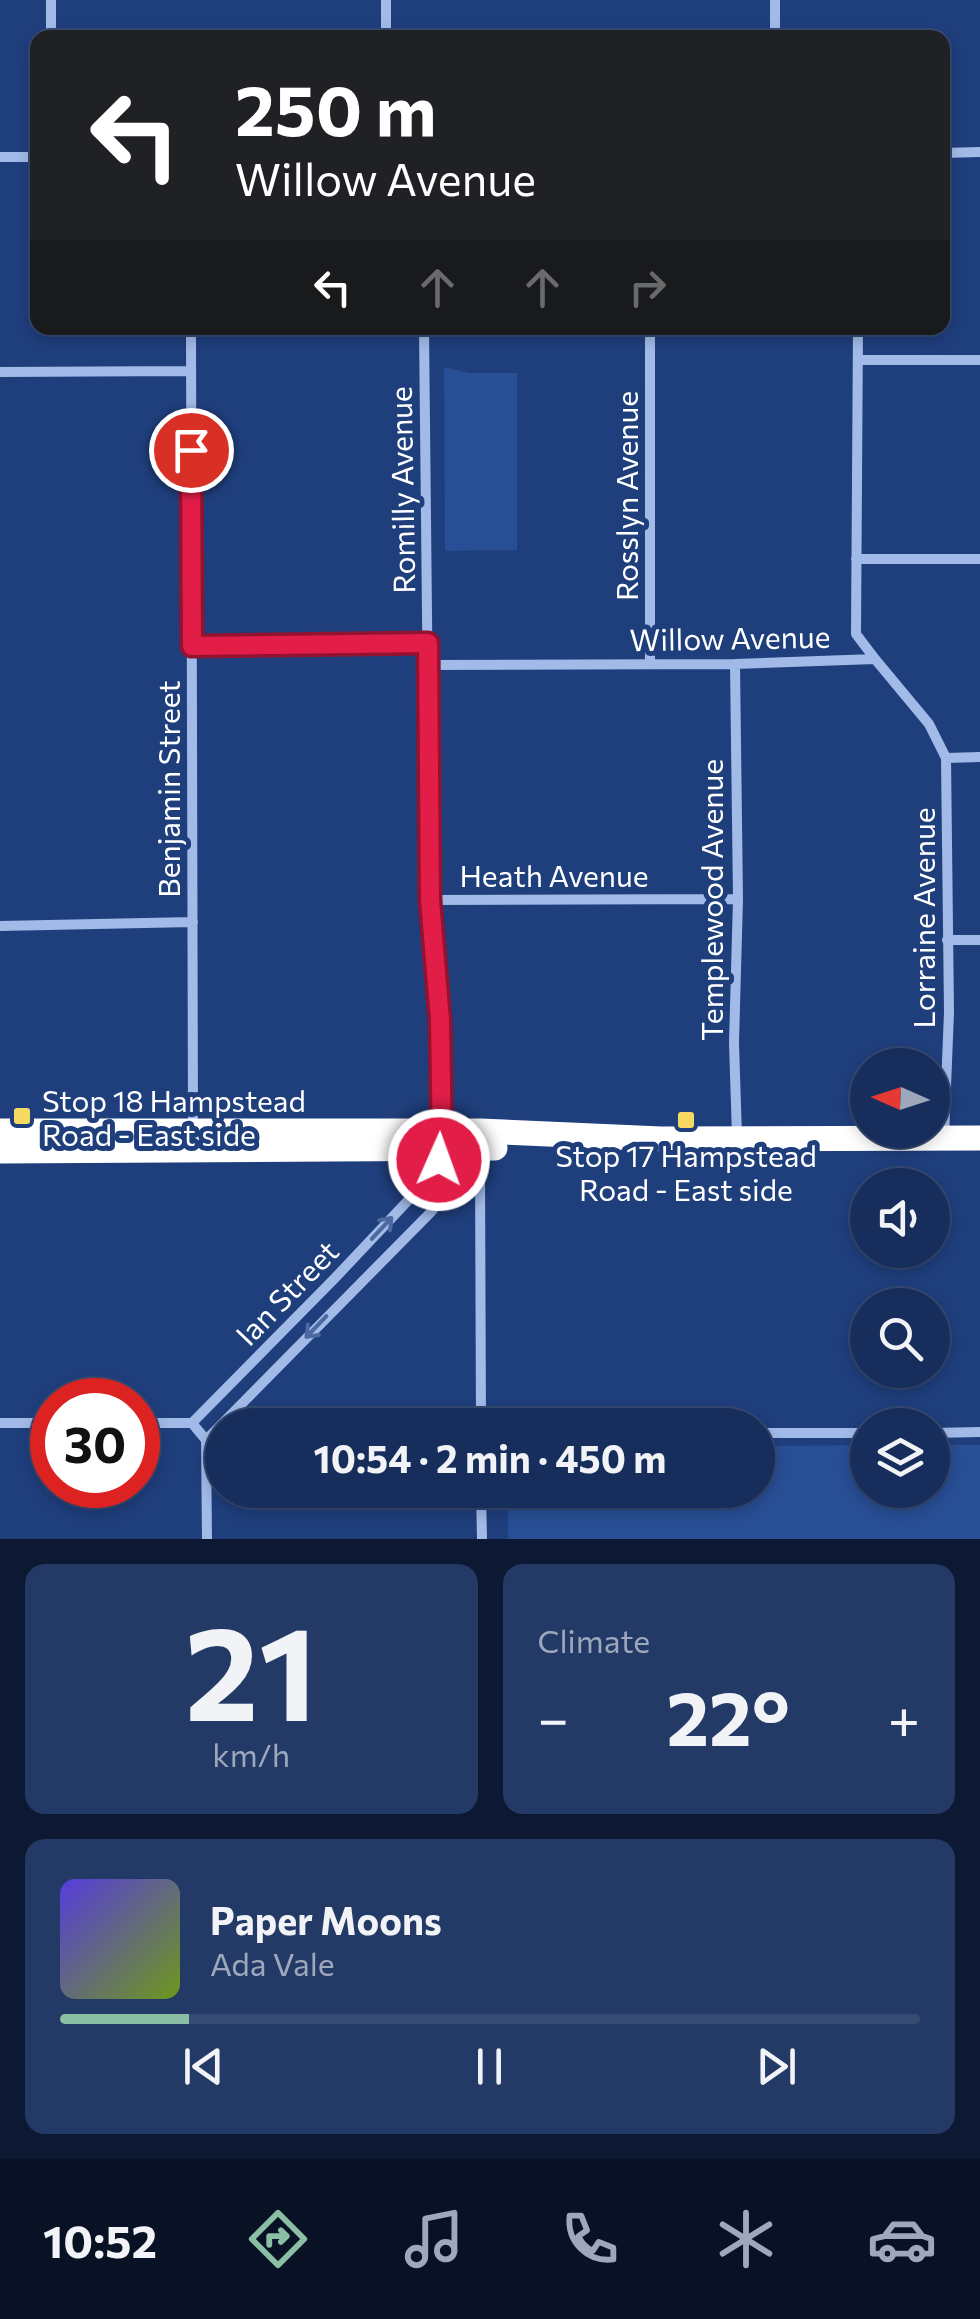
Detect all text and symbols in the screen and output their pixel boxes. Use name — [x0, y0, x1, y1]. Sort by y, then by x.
text: 250 m — [235, 65, 437, 150]
icon: left — [70, 70, 200, 200]
text: Willow Avenue — [235, 150, 536, 205]
icon: left — [305, 260, 360, 315]
icon: ahead — [410, 260, 465, 315]
icon: ahead — [515, 260, 570, 315]
icon: right — [620, 260, 675, 315]
street label: Romilly Avenue — [381, 386, 421, 594]
street label: Rosslyn Avenue — [607, 391, 644, 601]
pin — [149, 408, 234, 493]
icon: arrive — [164, 423, 219, 478]
street label: Willow Avenue — [629, 617, 831, 657]
street label: Benjamin Street — [149, 680, 186, 898]
street label: Templewood Avenue — [692, 759, 729, 1041]
street label: Lorraine Avenue — [904, 808, 941, 1028]
street label: Heath Avenue — [459, 856, 649, 893]
north arrow — [850, 1048, 950, 1148]
map controls — [850, 1048, 950, 1508]
place label: Stop 18 Hampstead Road - East side — [42, 1081, 306, 1152]
marker: Stop 18 Hampstead Road - East side — [11, 1105, 33, 1127]
position arrow — [387, 1108, 491, 1212]
marker: Stop 17 Hampstead Road - East side — [675, 1109, 697, 1131]
place label: Stop 17 Hampstead Road - East side — [555, 1136, 817, 1207]
button: sound — [850, 1168, 950, 1268]
one-way arrow — [370, 1216, 393, 1241]
street label: Ian Street — [227, 1232, 345, 1352]
button: search — [850, 1288, 950, 1388]
one-way arrow — [304, 1315, 328, 1339]
speed limit sign: 30 — [30, 1378, 160, 1508]
button: layers — [850, 1408, 950, 1508]
text: 10:54 · 2 min · 450 m — [314, 1434, 666, 1481]
text: 21 — [185, 1589, 318, 1748]
text: Climate — [538, 1620, 650, 1660]
text: 22° — [666, 1670, 790, 1761]
text: − — [538, 1683, 569, 1750]
text: + — [888, 1683, 920, 1750]
text: km/h — [212, 1734, 290, 1774]
text: Paper Moons — [210, 1896, 442, 1943]
text: Ada Vale — [210, 1943, 335, 1983]
icon: previous — [176, 2039, 231, 2094]
icon: pause — [462, 2039, 517, 2094]
icon: next — [749, 2039, 804, 2094]
icon: directions — [243, 2204, 313, 2274]
icon: music — [399, 2204, 469, 2274]
icon: phone — [555, 2204, 625, 2274]
icon: climate — [711, 2204, 781, 2274]
icon: car — [867, 2204, 937, 2274]
text: 10:52 — [43, 2212, 157, 2267]

